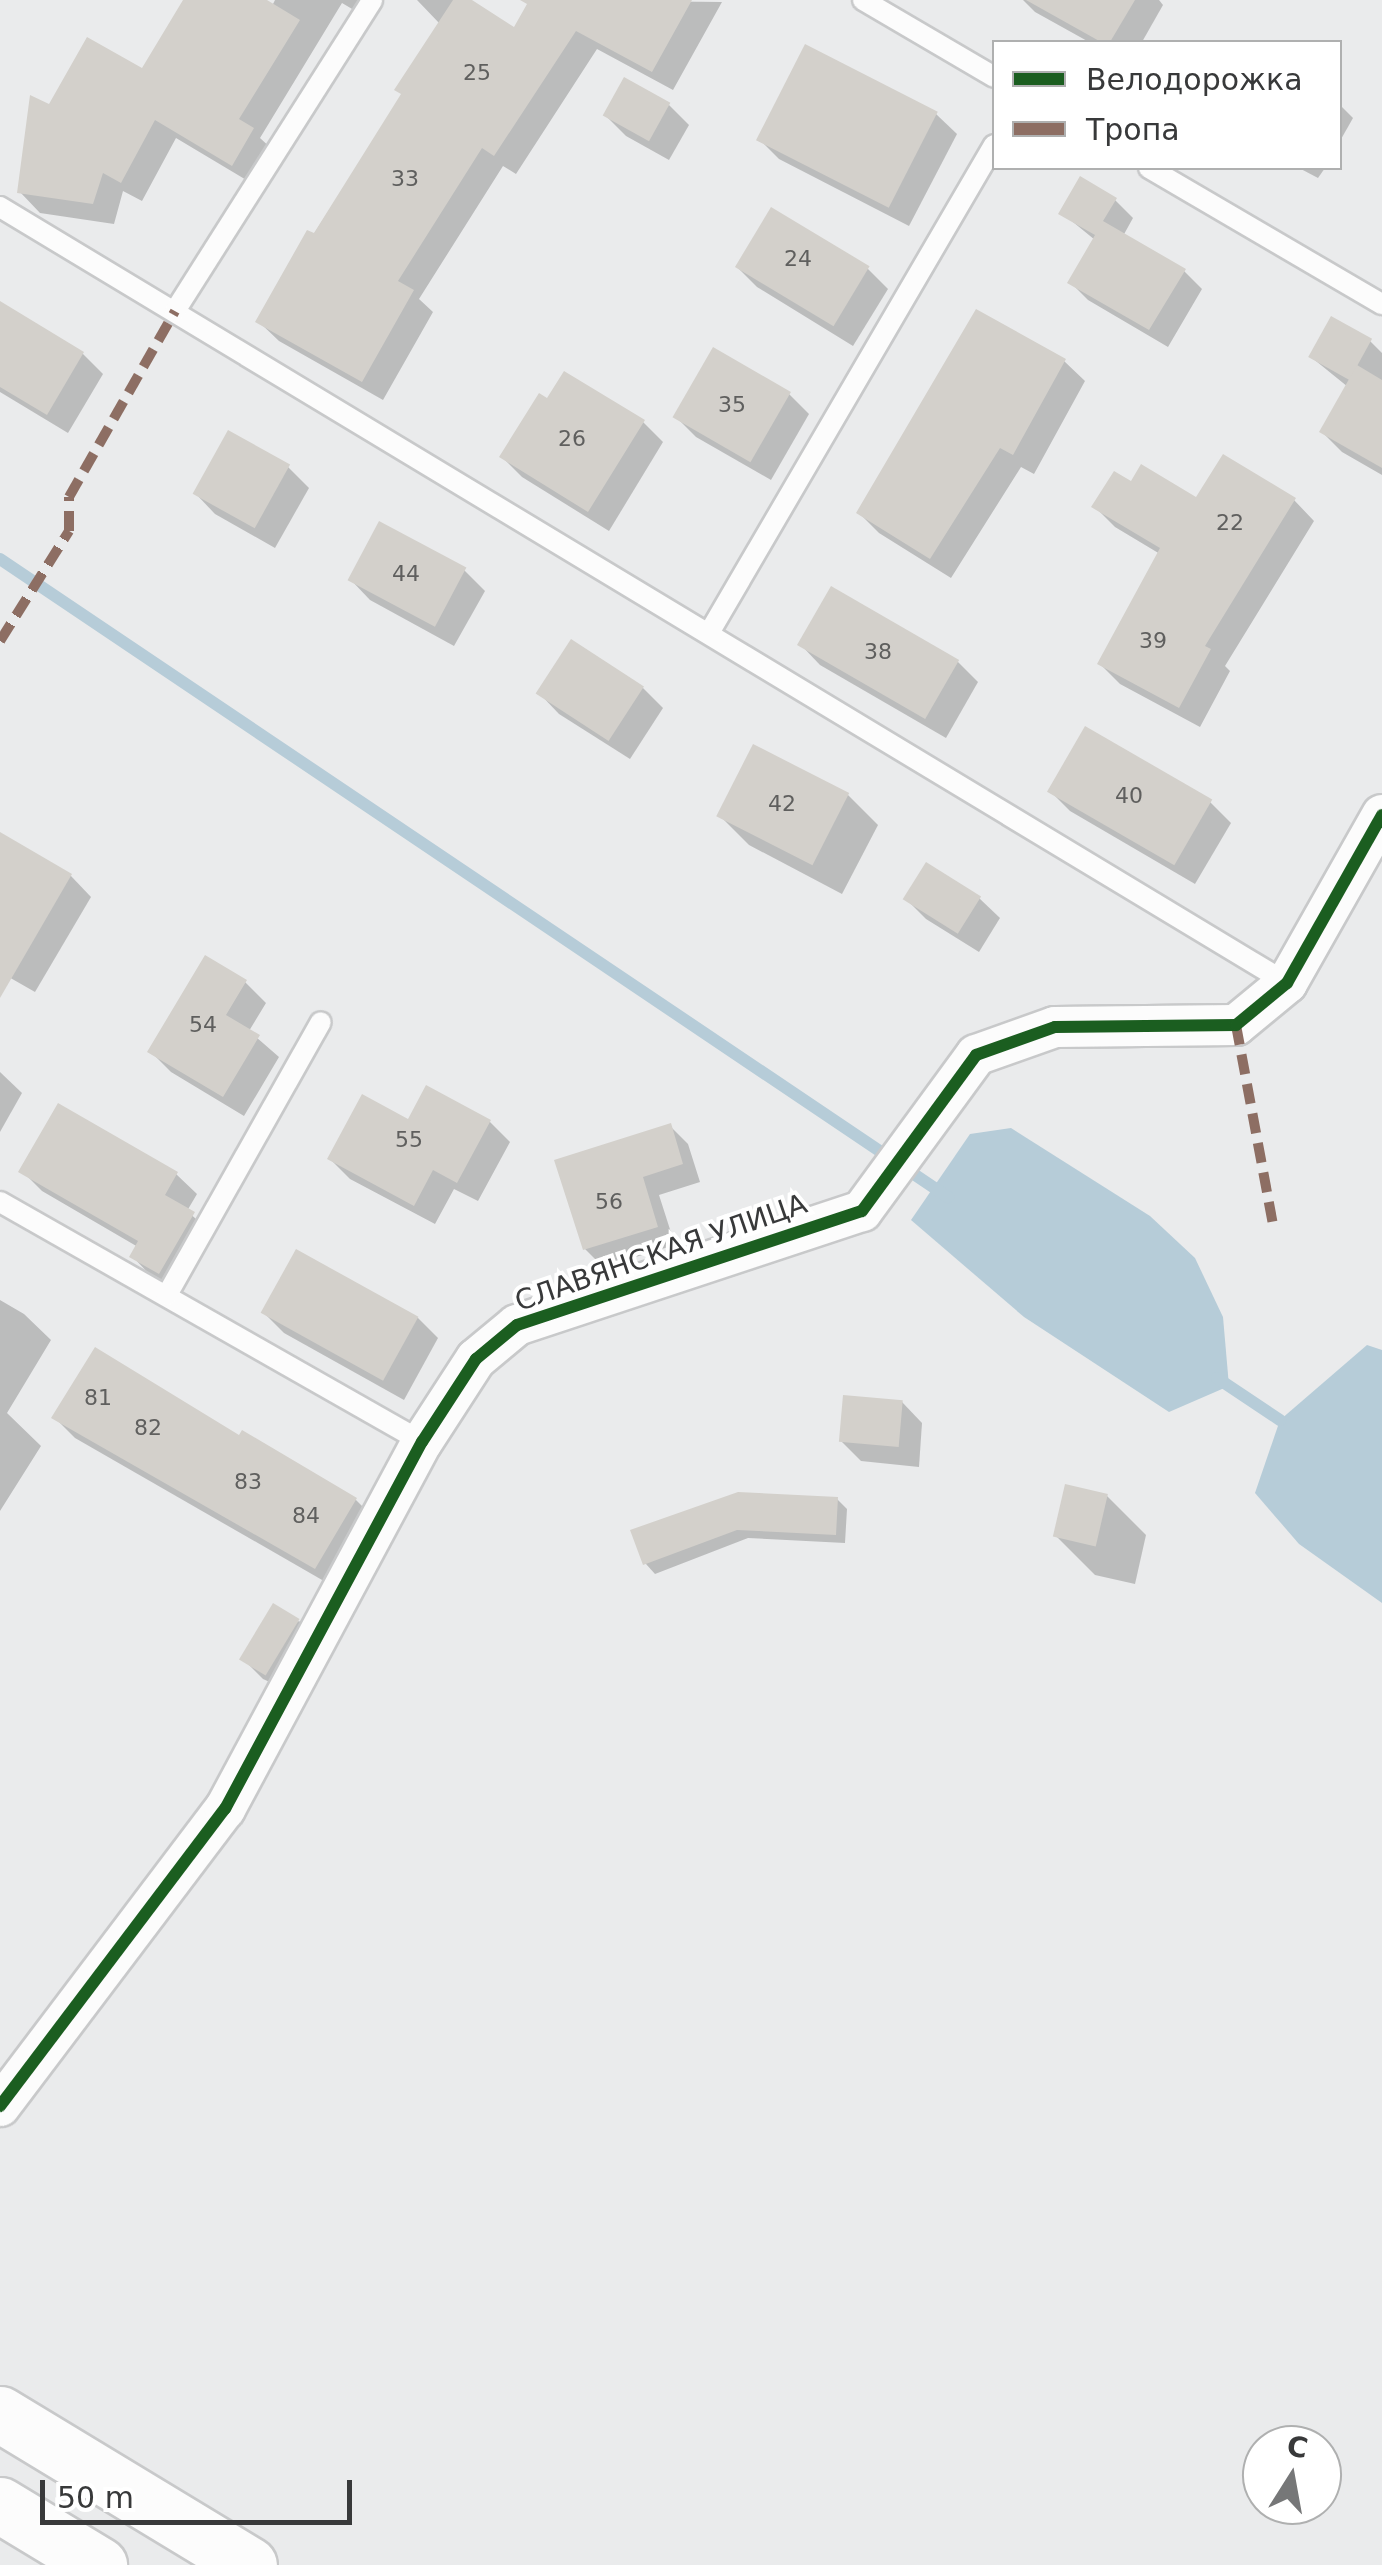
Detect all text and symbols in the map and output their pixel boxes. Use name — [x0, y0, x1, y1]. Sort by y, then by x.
legend — [992, 40, 1342, 170]
house number: 25 — [463, 60, 491, 86]
text: Велодорожка — [1086, 62, 1303, 97]
text: Тропа — [1086, 112, 1180, 147]
house number: 33 — [391, 166, 419, 192]
house number: 24 — [784, 246, 812, 272]
house number: 35 — [718, 392, 746, 418]
house number: 26 — [558, 426, 586, 452]
house number: 22 — [1216, 510, 1244, 536]
house number: 44 — [392, 561, 420, 587]
house number: 39 — [1139, 628, 1167, 654]
house number: 38 — [864, 639, 892, 665]
house number: 40 — [1115, 783, 1143, 809]
house number: 42 — [768, 791, 796, 817]
house number: 54 — [189, 1012, 217, 1038]
house number: 55 — [395, 1127, 423, 1153]
street label: СЛАВЯНСКАЯ УЛИЦА — [511, 1187, 811, 1319]
house number: 56 — [595, 1189, 623, 1215]
house number: 81 — [84, 1385, 112, 1411]
house number: 82 — [134, 1415, 162, 1441]
house number: 83 — [234, 1469, 262, 1495]
house number: 84 — [292, 1503, 320, 1529]
north arrow — [1242, 2425, 1342, 2525]
text: С — [1284, 2429, 1311, 2465]
scale bar — [45, 2460, 358, 2522]
text: 50 m — [57, 2480, 134, 2515]

